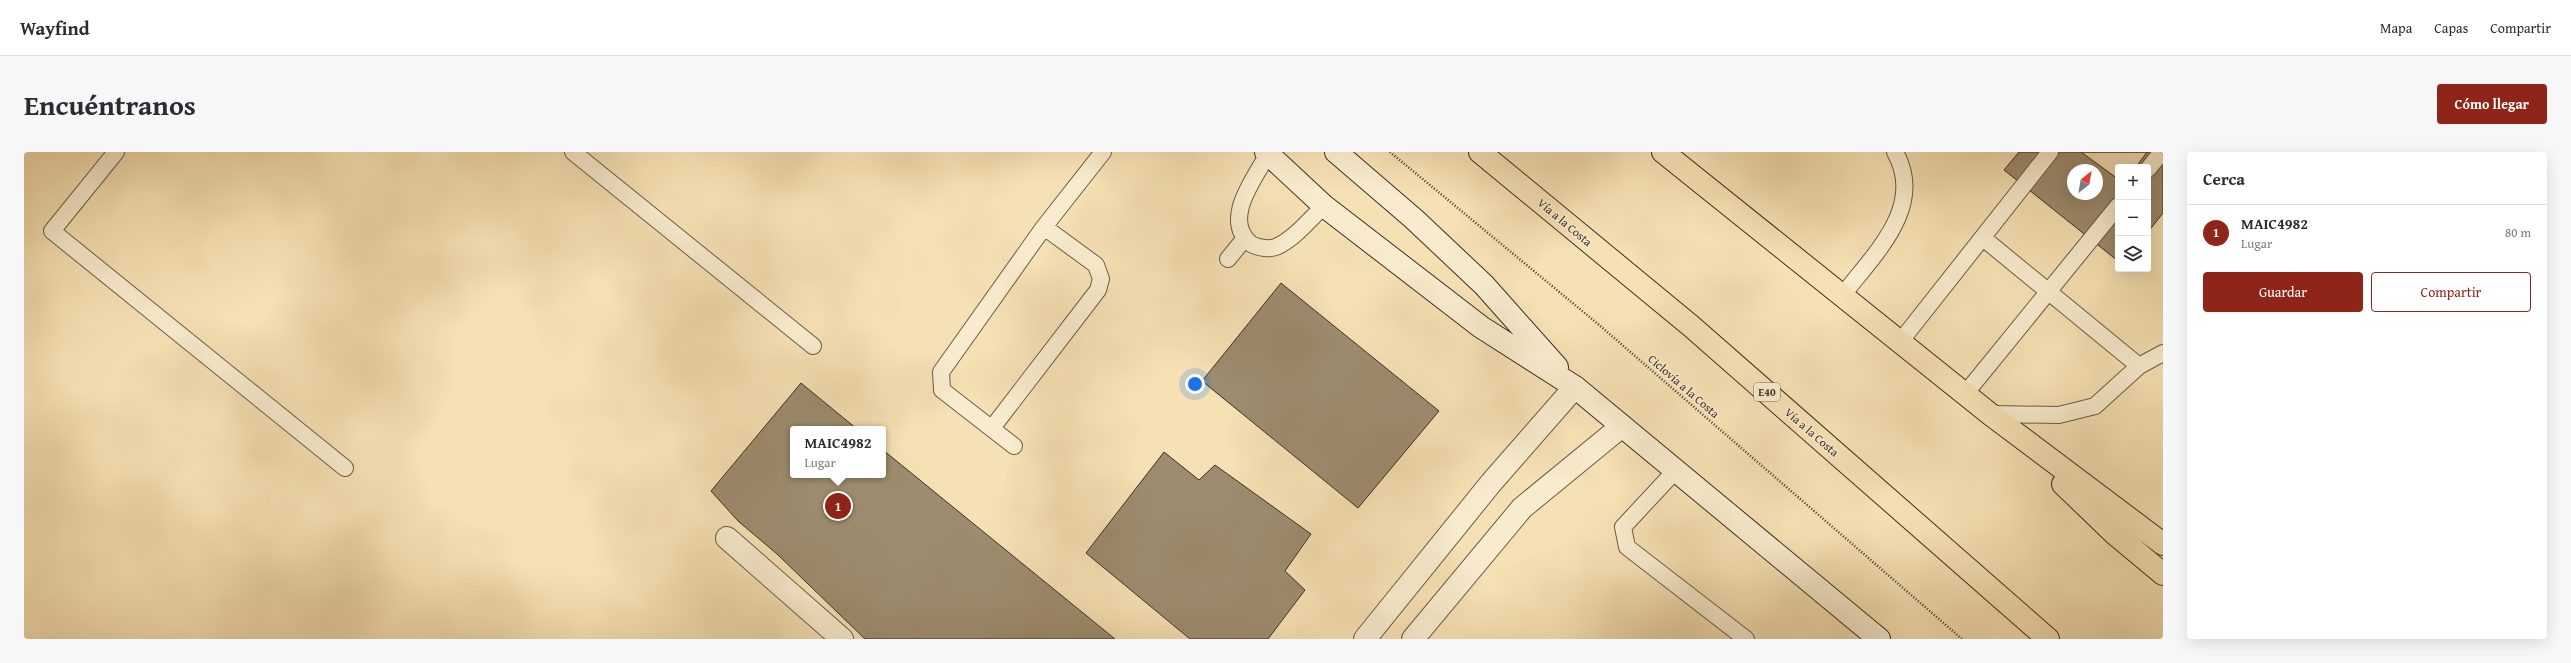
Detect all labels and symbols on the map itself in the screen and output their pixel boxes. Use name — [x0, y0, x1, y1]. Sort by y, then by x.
north arrow — [2067, 164, 2103, 200]
street label: Vía a la Costa — [1534, 194, 1596, 250]
street label: Ciclovía a la Costa — [1645, 350, 1724, 422]
your location — [1185, 374, 1205, 394]
road number: E40 — [1754, 383, 1780, 401]
street label: Vía a la Costa — [1781, 404, 1843, 461]
pin: 1 — [825, 491, 851, 521]

